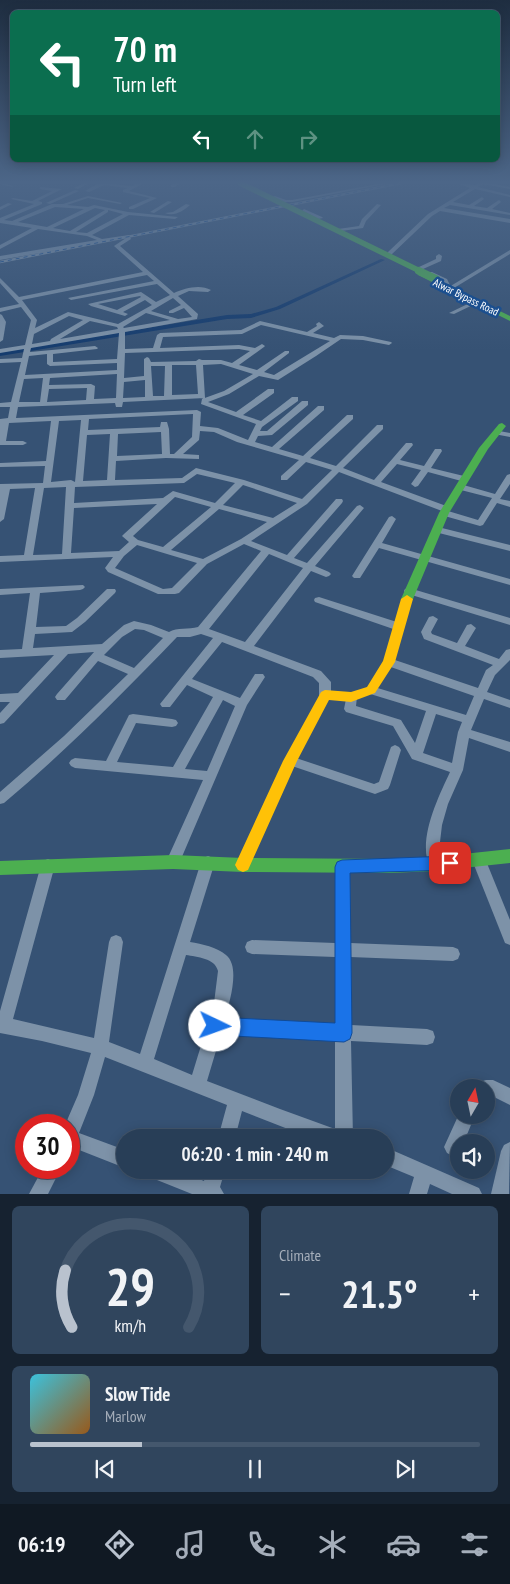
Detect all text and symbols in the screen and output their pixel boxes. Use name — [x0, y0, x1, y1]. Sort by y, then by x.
text: 70 m — [113, 26, 177, 72]
icon: left — [30, 30, 95, 95]
text: Turn left — [113, 70, 177, 98]
icon: left — [188, 125, 216, 153]
icon: ahead — [241, 125, 269, 153]
icon: right — [294, 125, 322, 153]
street label: Alwar Bypass Road — [431, 275, 501, 319]
pin — [429, 842, 471, 884]
icon: arrive — [436, 849, 464, 877]
position arrow — [188, 999, 240, 1051]
north arrow — [450, 1079, 495, 1124]
map controls — [450, 1079, 495, 1179]
speed limit sign: 30 — [15, 1114, 80, 1179]
button: sound — [450, 1134, 495, 1179]
text: 06:20 · 1 min · 240 m — [182, 1142, 328, 1166]
text: Climate — [279, 1245, 321, 1265]
text: 29 — [106, 1253, 155, 1320]
text: 21.5° — [341, 1269, 418, 1318]
text: − — [279, 1275, 291, 1312]
text: + — [468, 1275, 480, 1312]
text: km/h — [115, 1314, 146, 1337]
text: Slow Tide — [105, 1382, 170, 1406]
text: Marlow — [105, 1406, 146, 1426]
icon: previous — [91, 1455, 119, 1483]
icon: pause — [241, 1455, 269, 1483]
icon: next — [391, 1455, 419, 1483]
icon: directions — [102, 1527, 137, 1562]
icon: music — [173, 1527, 208, 1562]
icon: phone — [244, 1527, 279, 1562]
icon: climate — [315, 1527, 350, 1562]
icon: car — [386, 1527, 421, 1562]
icon: filters — [457, 1527, 492, 1562]
text: 06:19 — [18, 1530, 66, 1558]

